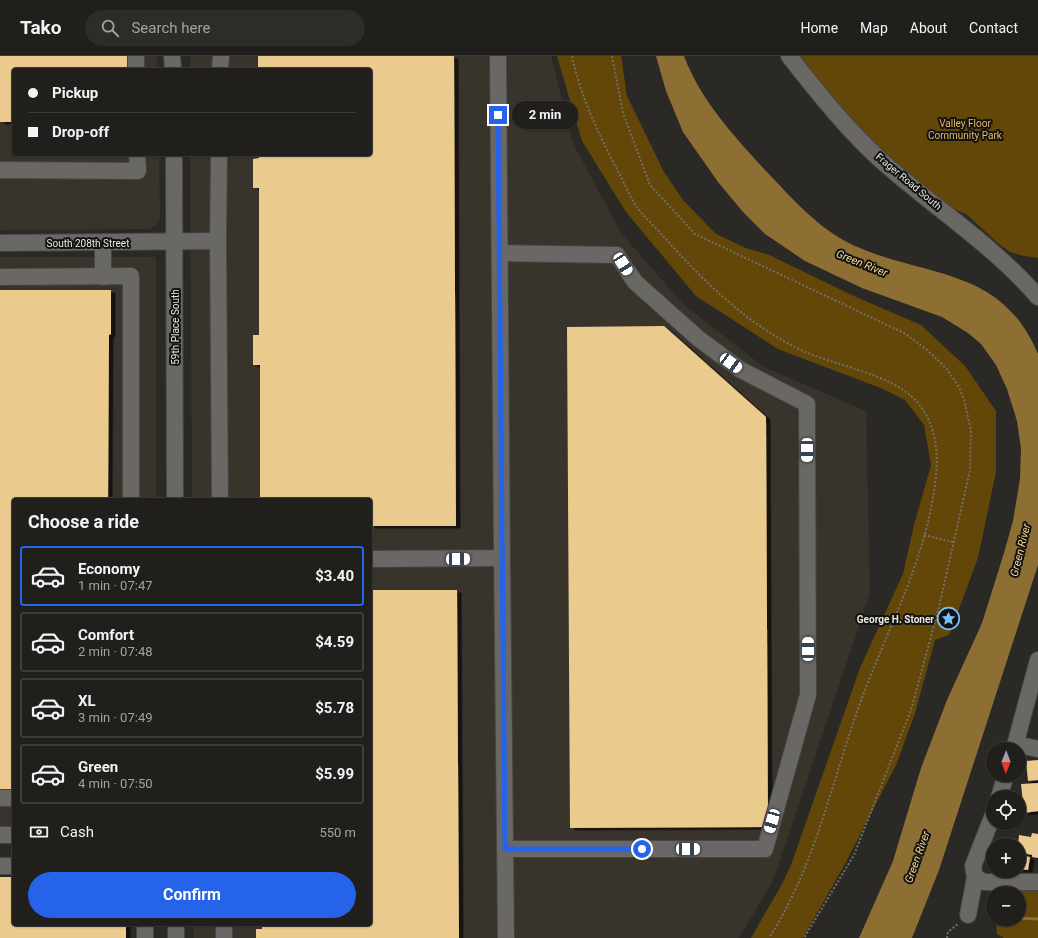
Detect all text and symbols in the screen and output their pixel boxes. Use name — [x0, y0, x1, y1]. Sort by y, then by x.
search box — [85, 10, 365, 46]
text: Tako — [20, 16, 61, 39]
icon: search — [99, 17, 121, 39]
text: Search here — [131, 19, 210, 37]
text: Home — [800, 20, 838, 36]
text: Map — [860, 20, 888, 36]
text: About — [910, 20, 947, 36]
text: Contact — [969, 20, 1018, 36]
text: Pickup — [52, 84, 98, 102]
callout: 2 min — [512, 101, 578, 129]
route end — [489, 106, 507, 124]
text: 2 min — [529, 107, 561, 122]
park label: Valley Floor Community Park — [928, 118, 1003, 141]
text: Drop-off — [52, 123, 109, 141]
street label: Frager Road South — [874, 151, 944, 212]
street label: South 208th Street — [47, 238, 129, 249]
water label: Green River — [834, 247, 890, 280]
car — [611, 251, 635, 277]
street label: 59th Place South — [170, 289, 181, 365]
car — [718, 351, 744, 375]
car — [801, 438, 813, 462]
text: Choose a ride — [28, 511, 139, 532]
water label: Green River — [1008, 522, 1033, 578]
car — [446, 553, 470, 565]
icon: car — [30, 558, 66, 594]
text: Economy — [78, 560, 140, 578]
text: $3.40 — [315, 567, 354, 585]
text: 1 min · 07:47 — [78, 578, 153, 593]
place icon: George H. Stoner — [936, 606, 962, 632]
place label: George H. Stoner — [857, 614, 934, 625]
icon: car — [30, 624, 66, 660]
text: Comfort — [78, 626, 134, 644]
text: $4.59 — [315, 633, 354, 651]
car — [802, 637, 814, 661]
text: 2 min · 07:48 — [78, 644, 153, 659]
icon: car — [30, 690, 66, 726]
text: XL — [78, 692, 96, 710]
text: $5.78 — [315, 699, 354, 717]
text: 3 min · 07:49 — [78, 710, 153, 725]
north arrow — [986, 742, 1026, 782]
map controls — [986, 742, 1026, 926]
icon: car — [30, 756, 66, 792]
text: Green — [78, 758, 118, 776]
text: $5.99 — [315, 765, 354, 783]
text: 4 min · 07:50 — [78, 776, 153, 791]
button: locate — [986, 790, 1026, 830]
car — [763, 808, 781, 834]
icon: cash — [28, 821, 50, 843]
text: Cash — [60, 823, 94, 841]
text: 550 m — [319, 825, 356, 840]
water label: Green River — [902, 829, 933, 885]
button: + — [986, 838, 1026, 878]
route start — [633, 840, 651, 858]
car — [676, 843, 700, 855]
button: Confirm — [28, 872, 356, 918]
button: − — [986, 886, 1026, 926]

